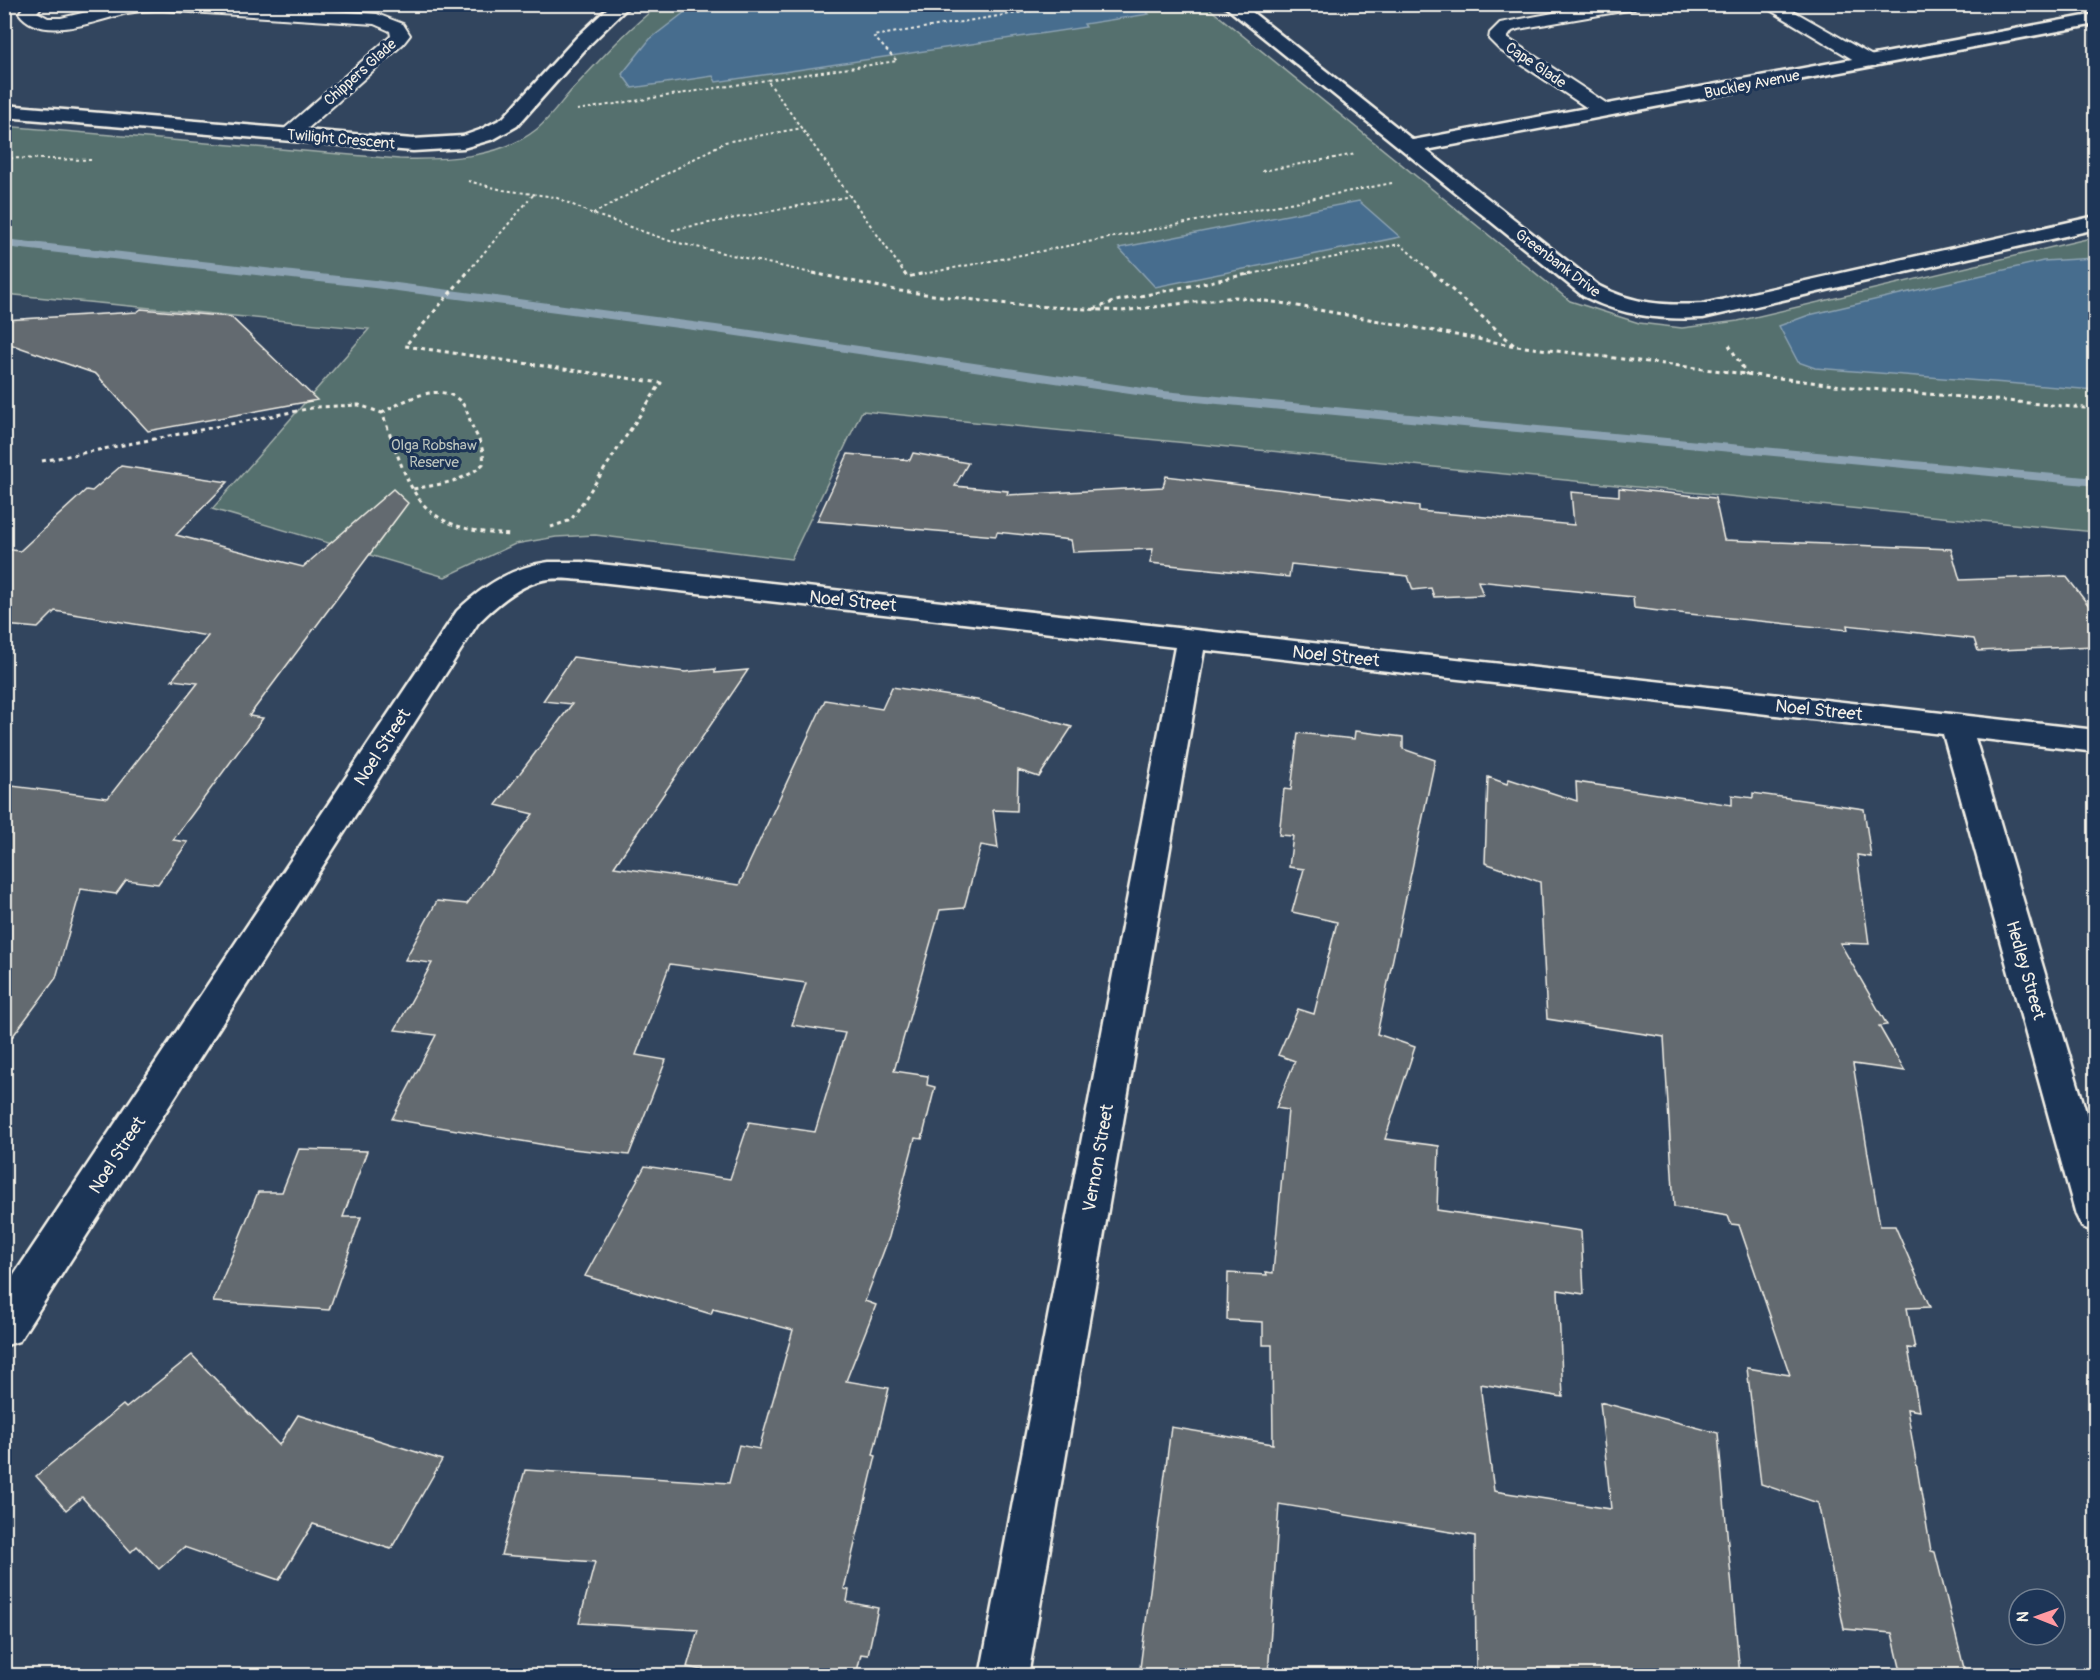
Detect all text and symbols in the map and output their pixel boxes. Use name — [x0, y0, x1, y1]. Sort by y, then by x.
street label: Chippers Glade — [320, 34, 401, 110]
street label: Cape Glade — [1502, 38, 1570, 93]
street label: Buckley Avenue — [1703, 66, 1802, 103]
street label: Twilight Crescent — [286, 125, 397, 154]
street label: Greenbank Drive — [1511, 225, 1605, 302]
park label: Olga Robshaw Reserve — [391, 436, 477, 472]
street label: Noel Street — [808, 585, 899, 618]
street label: Noel Street — [1291, 640, 1382, 673]
street label: Noel Street — [1774, 694, 1865, 727]
street label: Noel Street — [349, 704, 416, 790]
street label: Hedley Street — [2000, 918, 2051, 1023]
street label: Vernon Street — [1078, 1102, 1119, 1214]
street label: Noel Street — [84, 1112, 151, 1198]
north arrow — [2007, 1587, 2067, 1647]
text: N — [2013, 1611, 2033, 1622]

